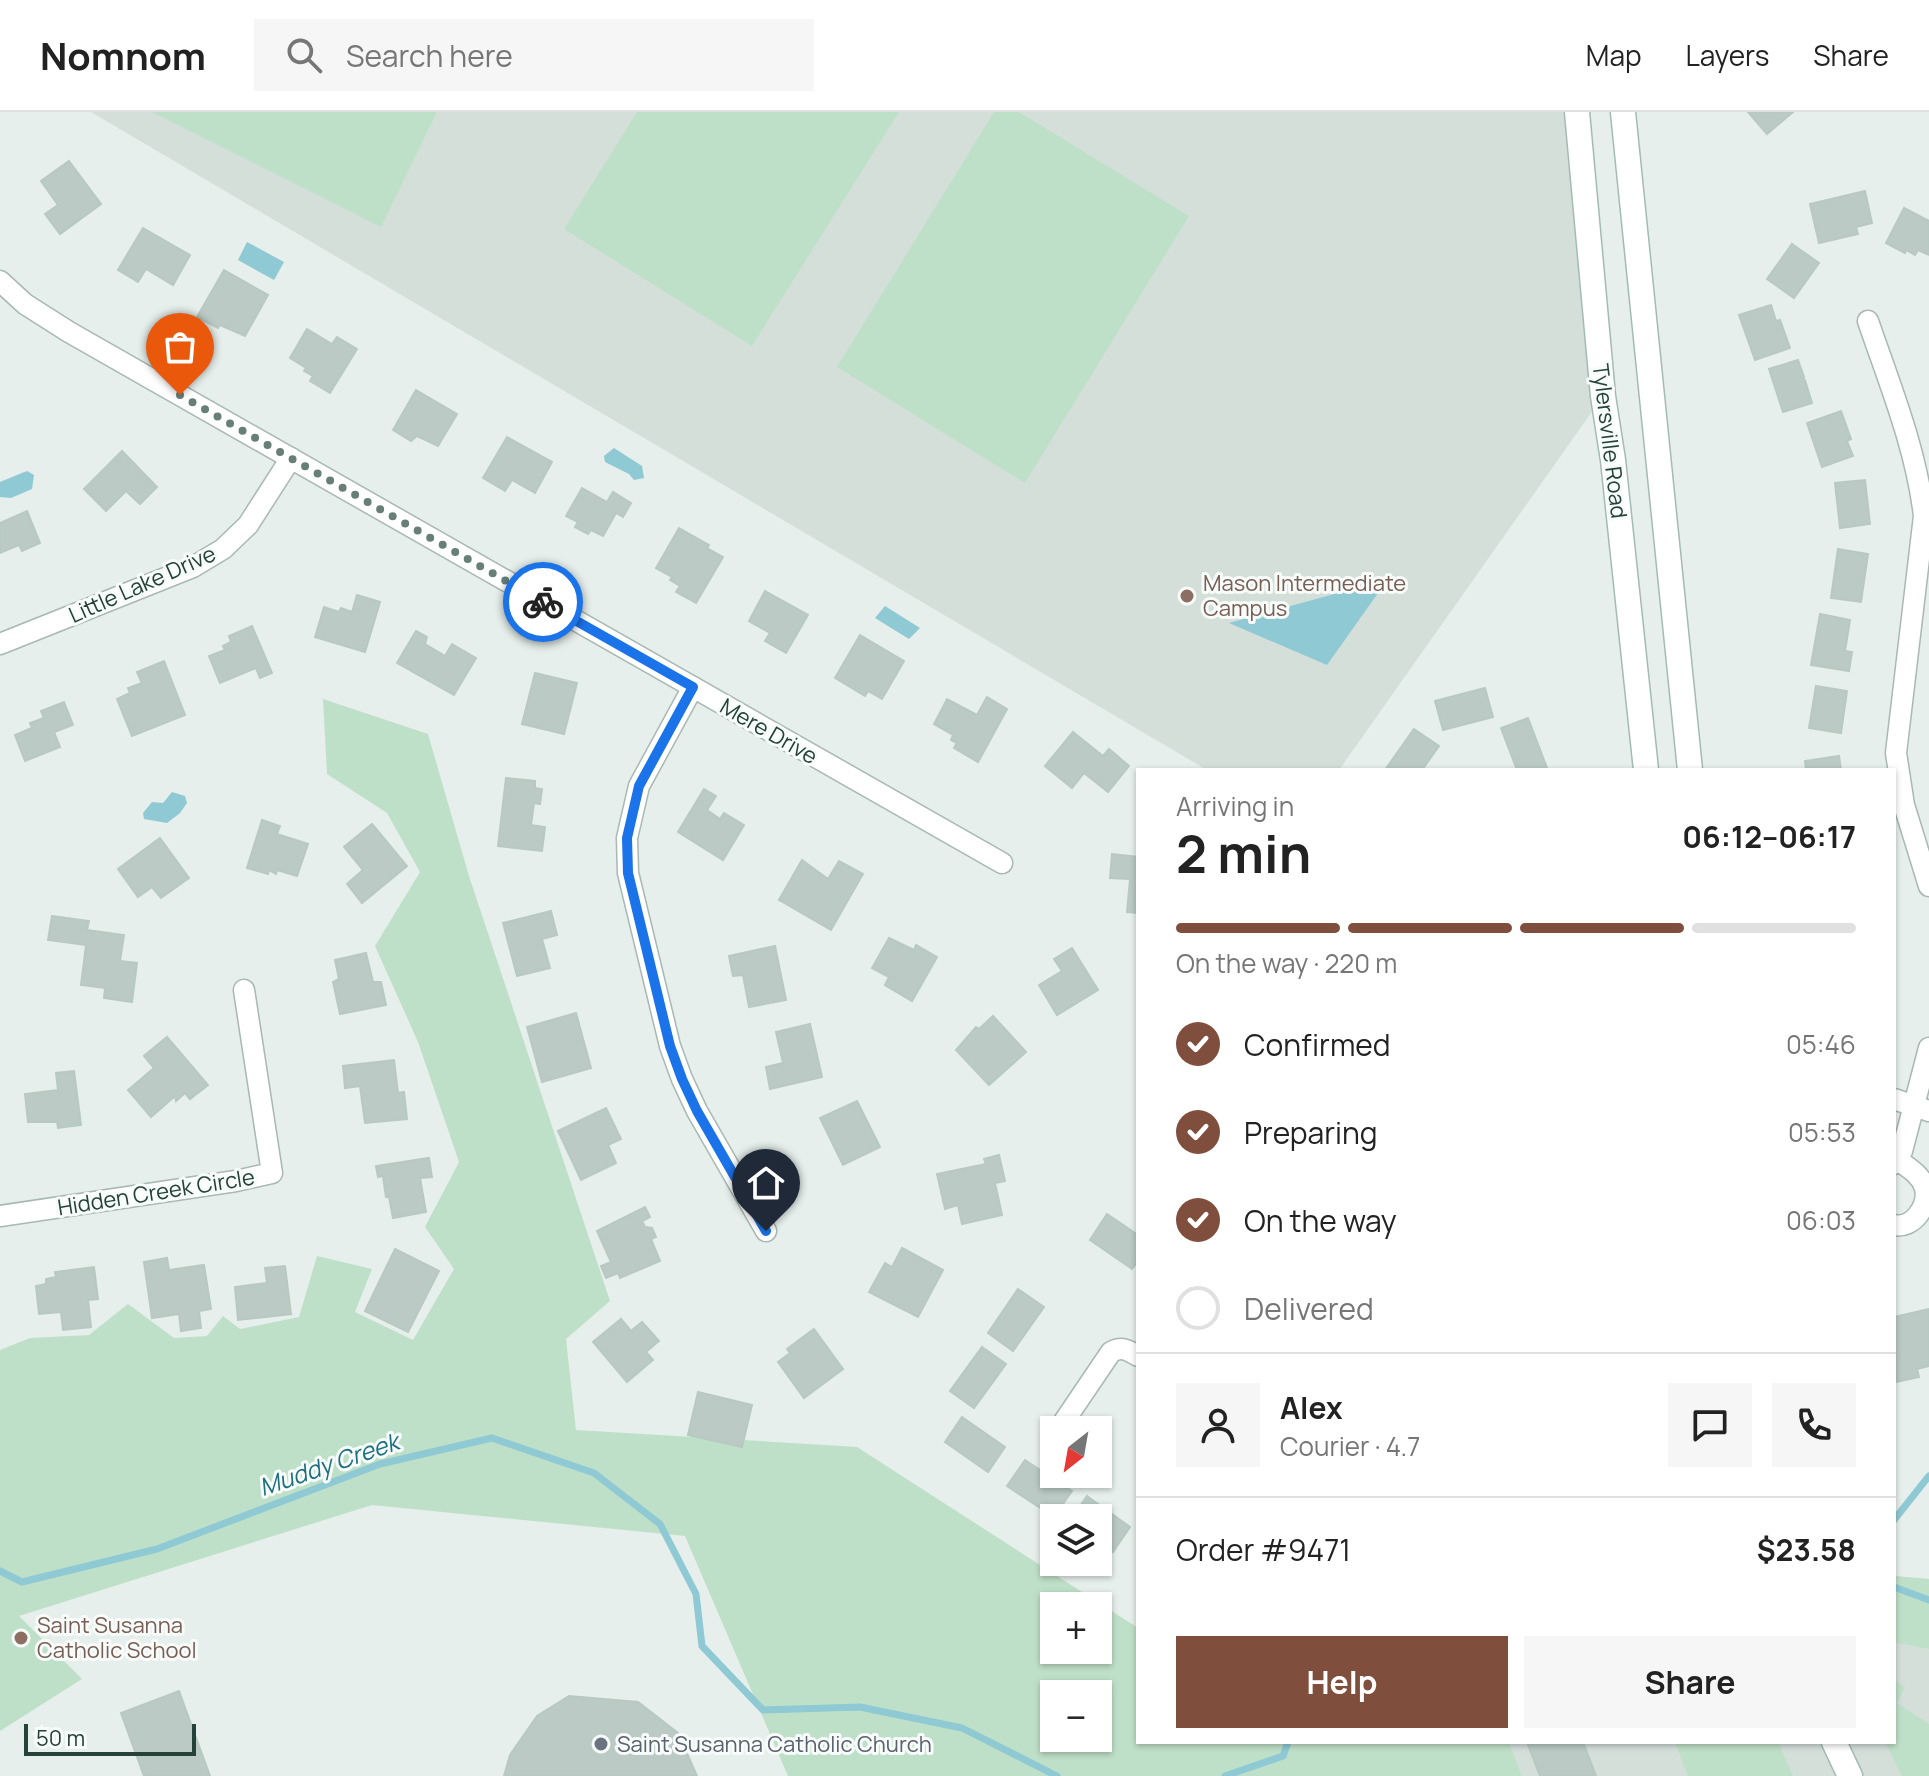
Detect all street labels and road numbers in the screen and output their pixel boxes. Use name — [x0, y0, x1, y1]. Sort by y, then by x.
street label: Tylersville Road — [1586, 362, 1634, 520]
street label: Little Lake Drive — [64, 538, 220, 630]
street label: Mere Drive — [715, 691, 823, 771]
street label: Hidden Creek Circle — [55, 1162, 257, 1222]

